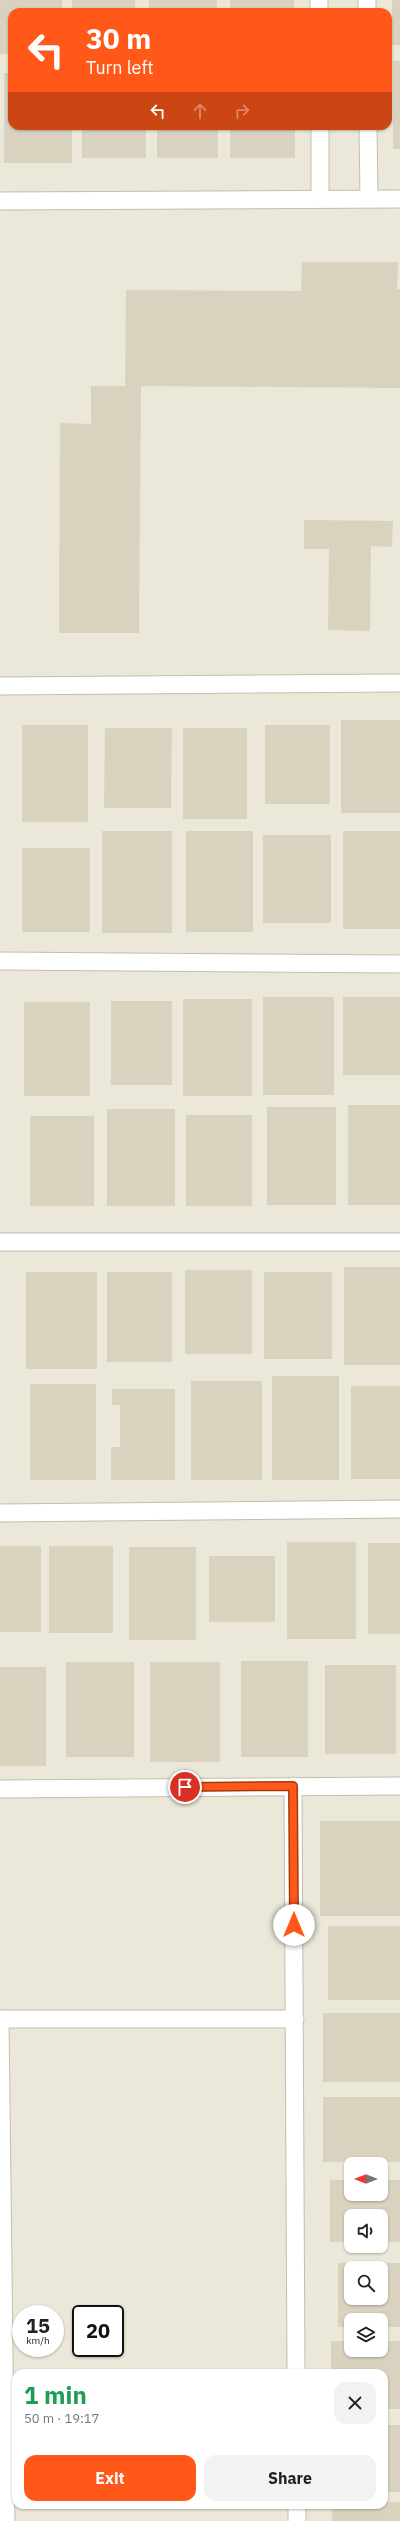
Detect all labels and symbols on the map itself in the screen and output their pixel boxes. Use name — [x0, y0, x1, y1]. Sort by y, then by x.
pin — [168, 1770, 202, 1804]
position arrow — [273, 1904, 315, 1946]
north arrow — [344, 2157, 388, 2201]
speed limit sign: 20 — [72, 2305, 124, 2357]

